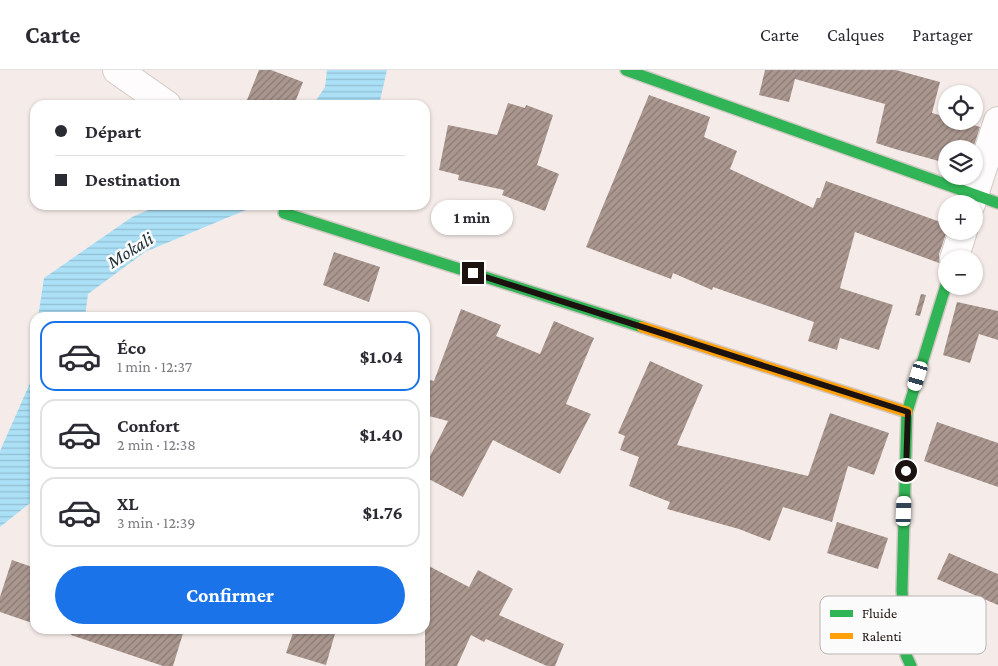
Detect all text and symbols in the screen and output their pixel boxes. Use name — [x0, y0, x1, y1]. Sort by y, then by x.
text: Carte — [25, 21, 80, 48]
text: Carte — [760, 25, 799, 45]
text: Calques — [827, 25, 884, 45]
text: Partager — [912, 25, 973, 45]
map controls — [938, 85, 983, 295]
button: locate — [938, 85, 983, 130]
text: Départ — [85, 121, 141, 142]
button: layers — [938, 140, 983, 185]
text: Destination — [85, 169, 180, 190]
button: + — [938, 195, 983, 240]
callout: 1 min — [432, 200, 514, 236]
text: 1 min — [454, 209, 490, 226]
water label: Mokali — [102, 227, 158, 273]
button: − — [938, 250, 983, 295]
route end — [462, 262, 484, 284]
icon: car — [57, 334, 102, 379]
text: Éco — [117, 337, 146, 358]
text: $1.04 — [360, 346, 403, 367]
text: 1 min · 12:37 — [117, 358, 192, 375]
car — [906, 359, 929, 393]
icon: car — [57, 412, 102, 457]
text: Confort — [117, 415, 180, 436]
text: $1.40 — [360, 424, 403, 445]
text: 2 min · 12:38 — [117, 436, 196, 453]
route start — [895, 460, 917, 482]
icon: car — [57, 490, 102, 535]
text: XL — [117, 493, 139, 514]
car — [895, 496, 912, 526]
text: $1.76 — [362, 502, 403, 523]
text: 3 min · 12:39 — [117, 514, 195, 531]
button: Confirmer — [55, 566, 405, 624]
legend — [820, 596, 986, 654]
text: Fluide — [862, 605, 897, 621]
text: Ralenti — [862, 628, 902, 644]

